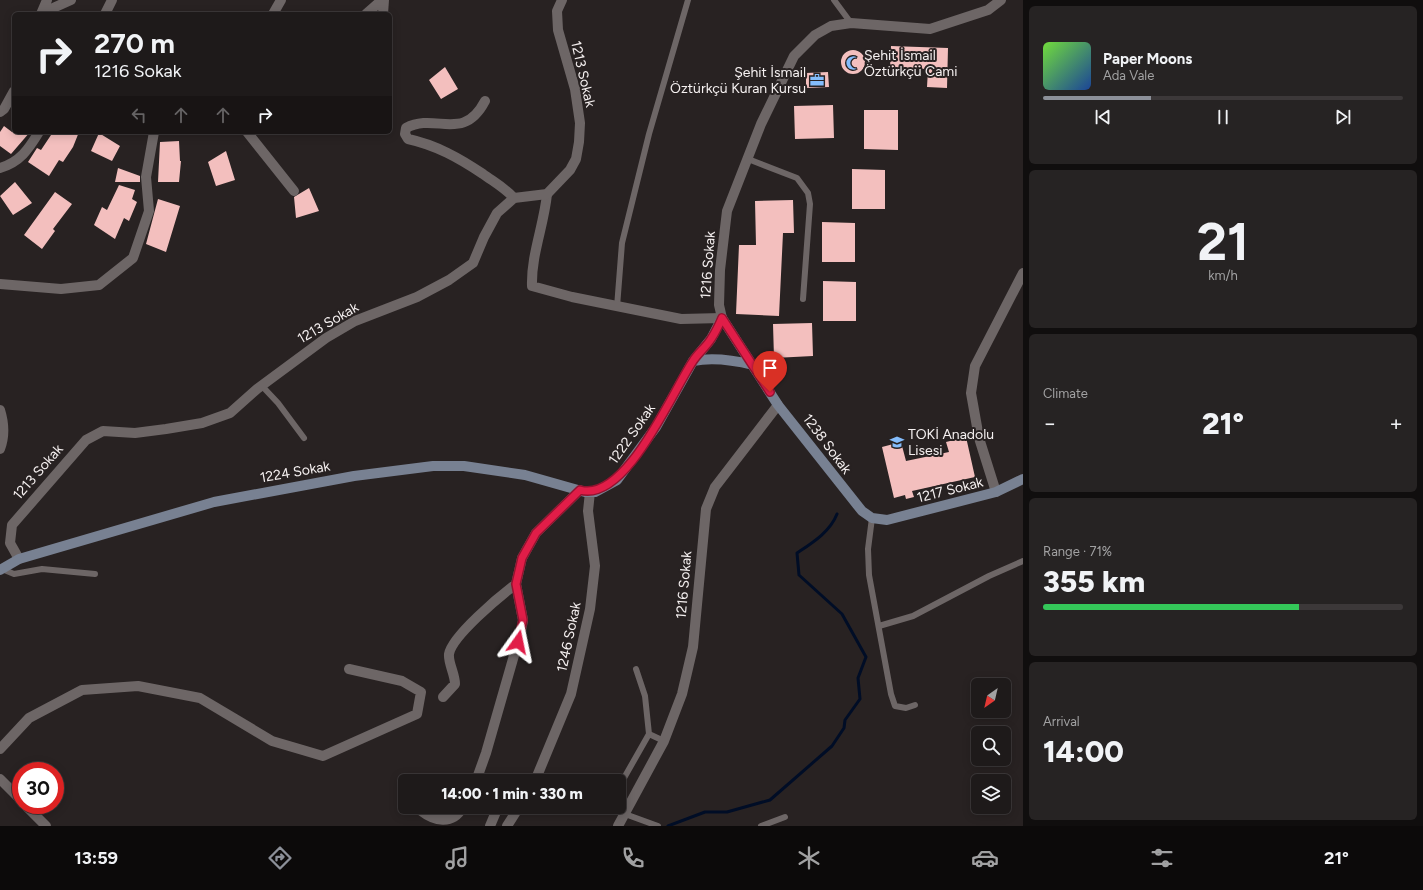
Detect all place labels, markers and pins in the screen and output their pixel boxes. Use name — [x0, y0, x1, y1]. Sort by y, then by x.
place label: Şehit İsmail Öztürkçü Cami — [864, 47, 957, 80]
mosque icon: Şehit İsmail Öztürkçü Cami — [845, 55, 861, 71]
place label: Şehit İsmail Öztürkçü Kuran Kursu — [670, 64, 806, 97]
office icon: Şehit İsmail Öztürkçü Kuran Kursu — [809, 72, 825, 88]
pin — [753, 351, 787, 392]
place label: TOKİ Anadolu Lisesi — [908, 426, 994, 459]
school or university icon: TOKİ Anadolu Lisesi — [889, 434, 905, 450]

